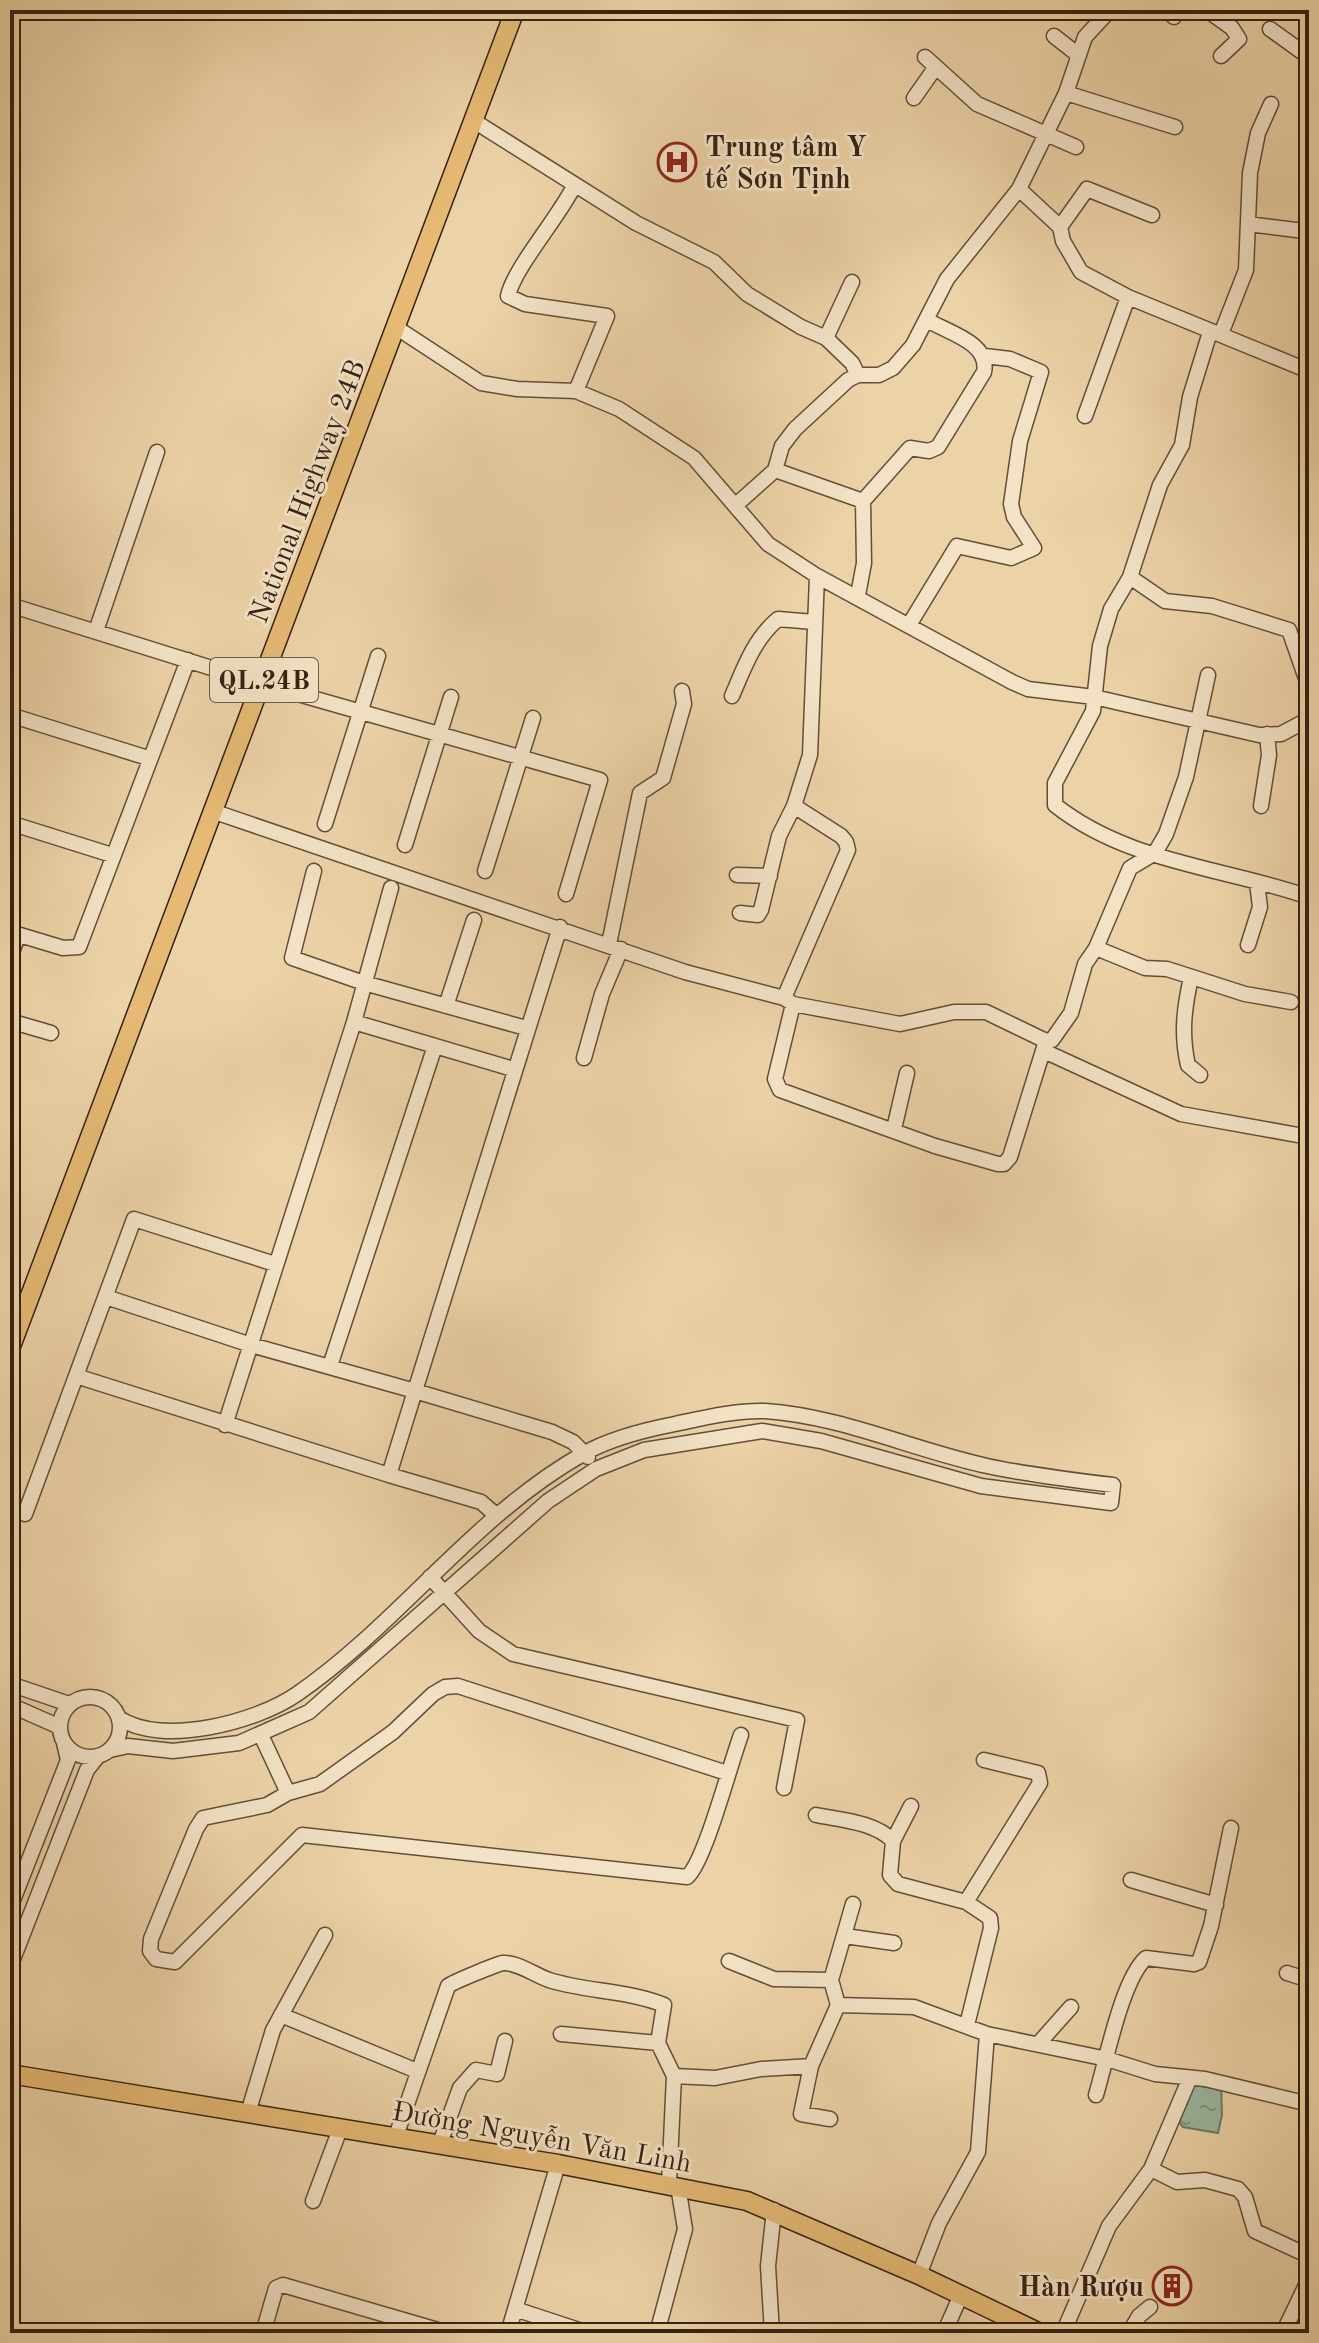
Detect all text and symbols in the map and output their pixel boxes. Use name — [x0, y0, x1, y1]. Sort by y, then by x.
place label: Trung tâm Y tế Sơn Tịnh — [705, 135, 867, 195]
hospital icon: Trung tâm Y tế Sơn Tịnh — [656, 141, 698, 183]
street label: National Highway 24B — [246, 357, 372, 628]
road number: QL.24B — [210, 658, 318, 702]
street label: Đường Nguyễn Văn Linh — [389, 2097, 694, 2179]
building icon: Hàn Rượu — [1151, 2265, 1193, 2307]
place label: Hàn Rượu — [1018, 2275, 1144, 2303]

